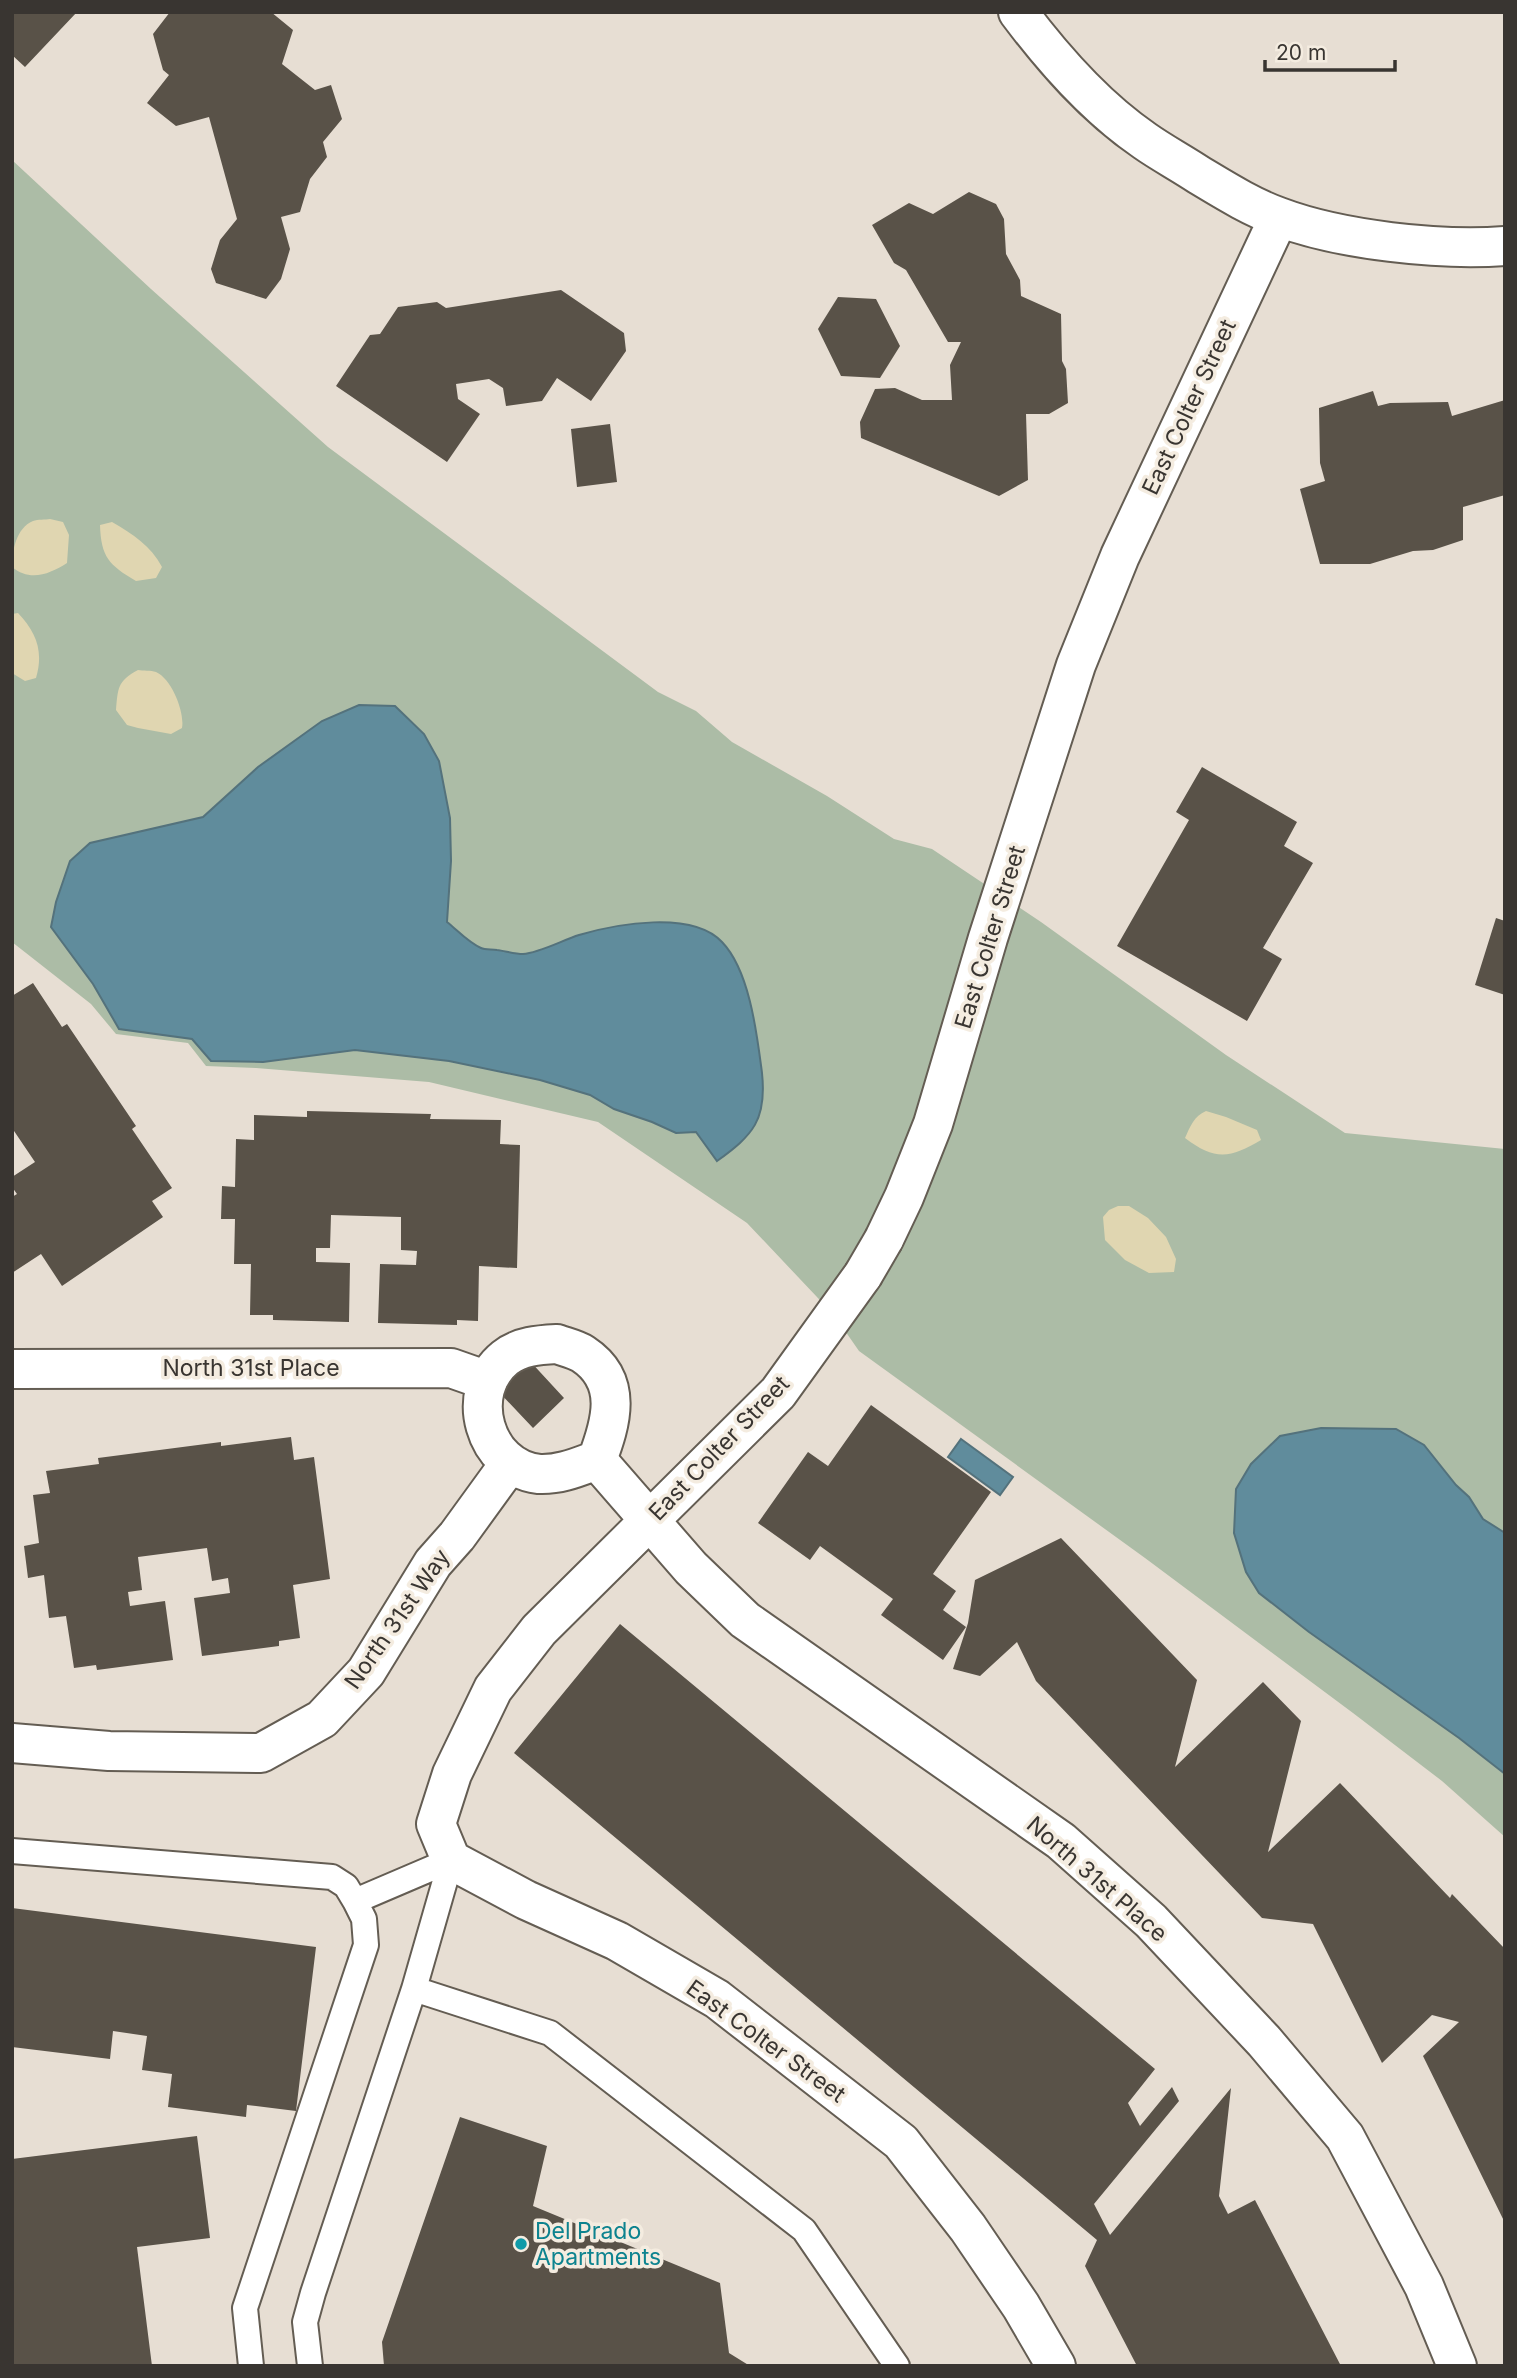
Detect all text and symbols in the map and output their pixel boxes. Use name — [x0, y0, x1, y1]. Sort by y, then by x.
scale bar — [1265, 28, 1394, 72]
text: 20 m — [1276, 40, 1326, 65]
street label: East Colter Street — [1136, 315, 1242, 499]
street label: East Colter Street — [949, 842, 1031, 1032]
street label: North 31st Place — [162, 1354, 340, 1382]
street label: East Colter Street — [643, 1370, 795, 1526]
street label: North 31st Way — [338, 1544, 456, 1694]
street label: North 31st Place — [1021, 1810, 1173, 1948]
street label: East Colter Street — [681, 1974, 852, 2108]
place label: Del Prado Apartments — [535, 2217, 661, 2271]
marker: Del Prado Apartments — [513, 2236, 529, 2252]

